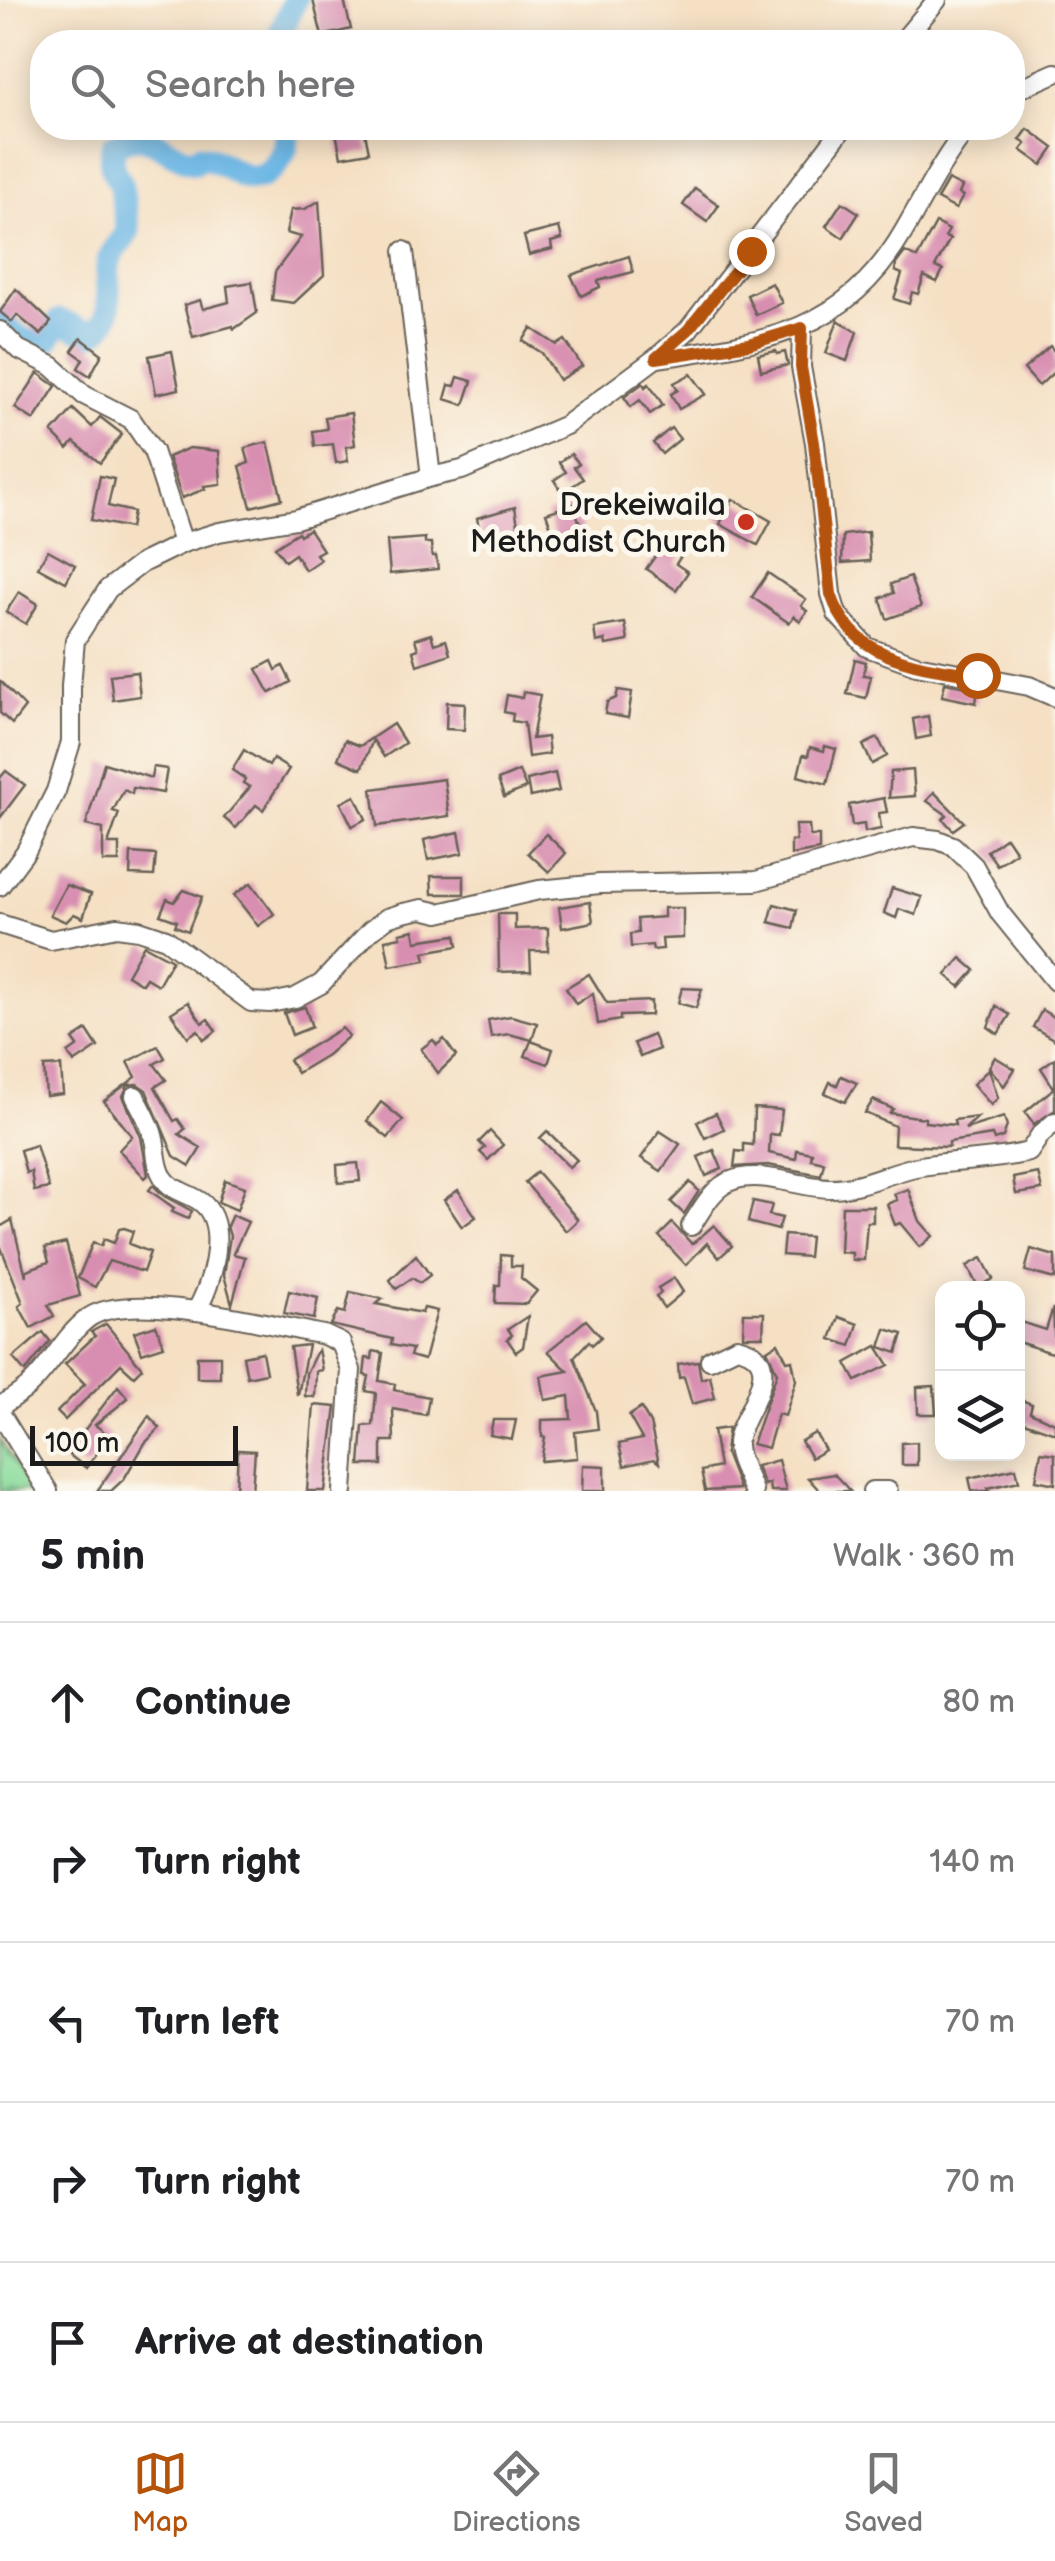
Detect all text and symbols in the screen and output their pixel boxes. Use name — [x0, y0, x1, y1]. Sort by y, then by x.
search box — [30, 30, 1025, 140]
icon: search — [65, 58, 120, 113]
text: Search here — [145, 63, 356, 108]
route end — [729, 229, 775, 275]
place label: Drekeiwaila Methodist Church — [470, 486, 726, 562]
marker: Drekeiwaila Methodist Church — [735, 511, 757, 533]
route start — [955, 653, 1001, 699]
map controls — [935, 1281, 1025, 1461]
button: locate — [935, 1281, 1025, 1371]
button: layers — [935, 1371, 1025, 1461]
scale bar — [30, 1421, 238, 1466]
text: 100 m — [45, 1427, 119, 1460]
text: 5 min — [40, 1531, 145, 1582]
text: Walk · 360 m — [833, 1537, 1015, 1576]
icon: ahead — [40, 1675, 95, 1730]
text: Continue — [135, 1680, 291, 1725]
text: 80 m — [942, 1683, 1015, 1722]
icon: right — [40, 1835, 95, 1890]
text: Turn right — [135, 1840, 300, 1885]
text: 140 m — [929, 1843, 1015, 1882]
icon: left — [40, 1995, 95, 2050]
text: Turn left — [135, 2000, 279, 2045]
text: 70 m — [945, 2003, 1015, 2042]
icon: right — [40, 2155, 95, 2210]
text: Turn right — [135, 2160, 300, 2205]
text: 70 m — [945, 2163, 1015, 2202]
icon: arrive — [40, 2315, 95, 2370]
text: Arrive at destination — [135, 2320, 484, 2365]
tab: Map — [132, 2446, 188, 2539]
tab: Directions — [452, 2446, 581, 2539]
tab: Saved — [845, 2446, 923, 2539]

